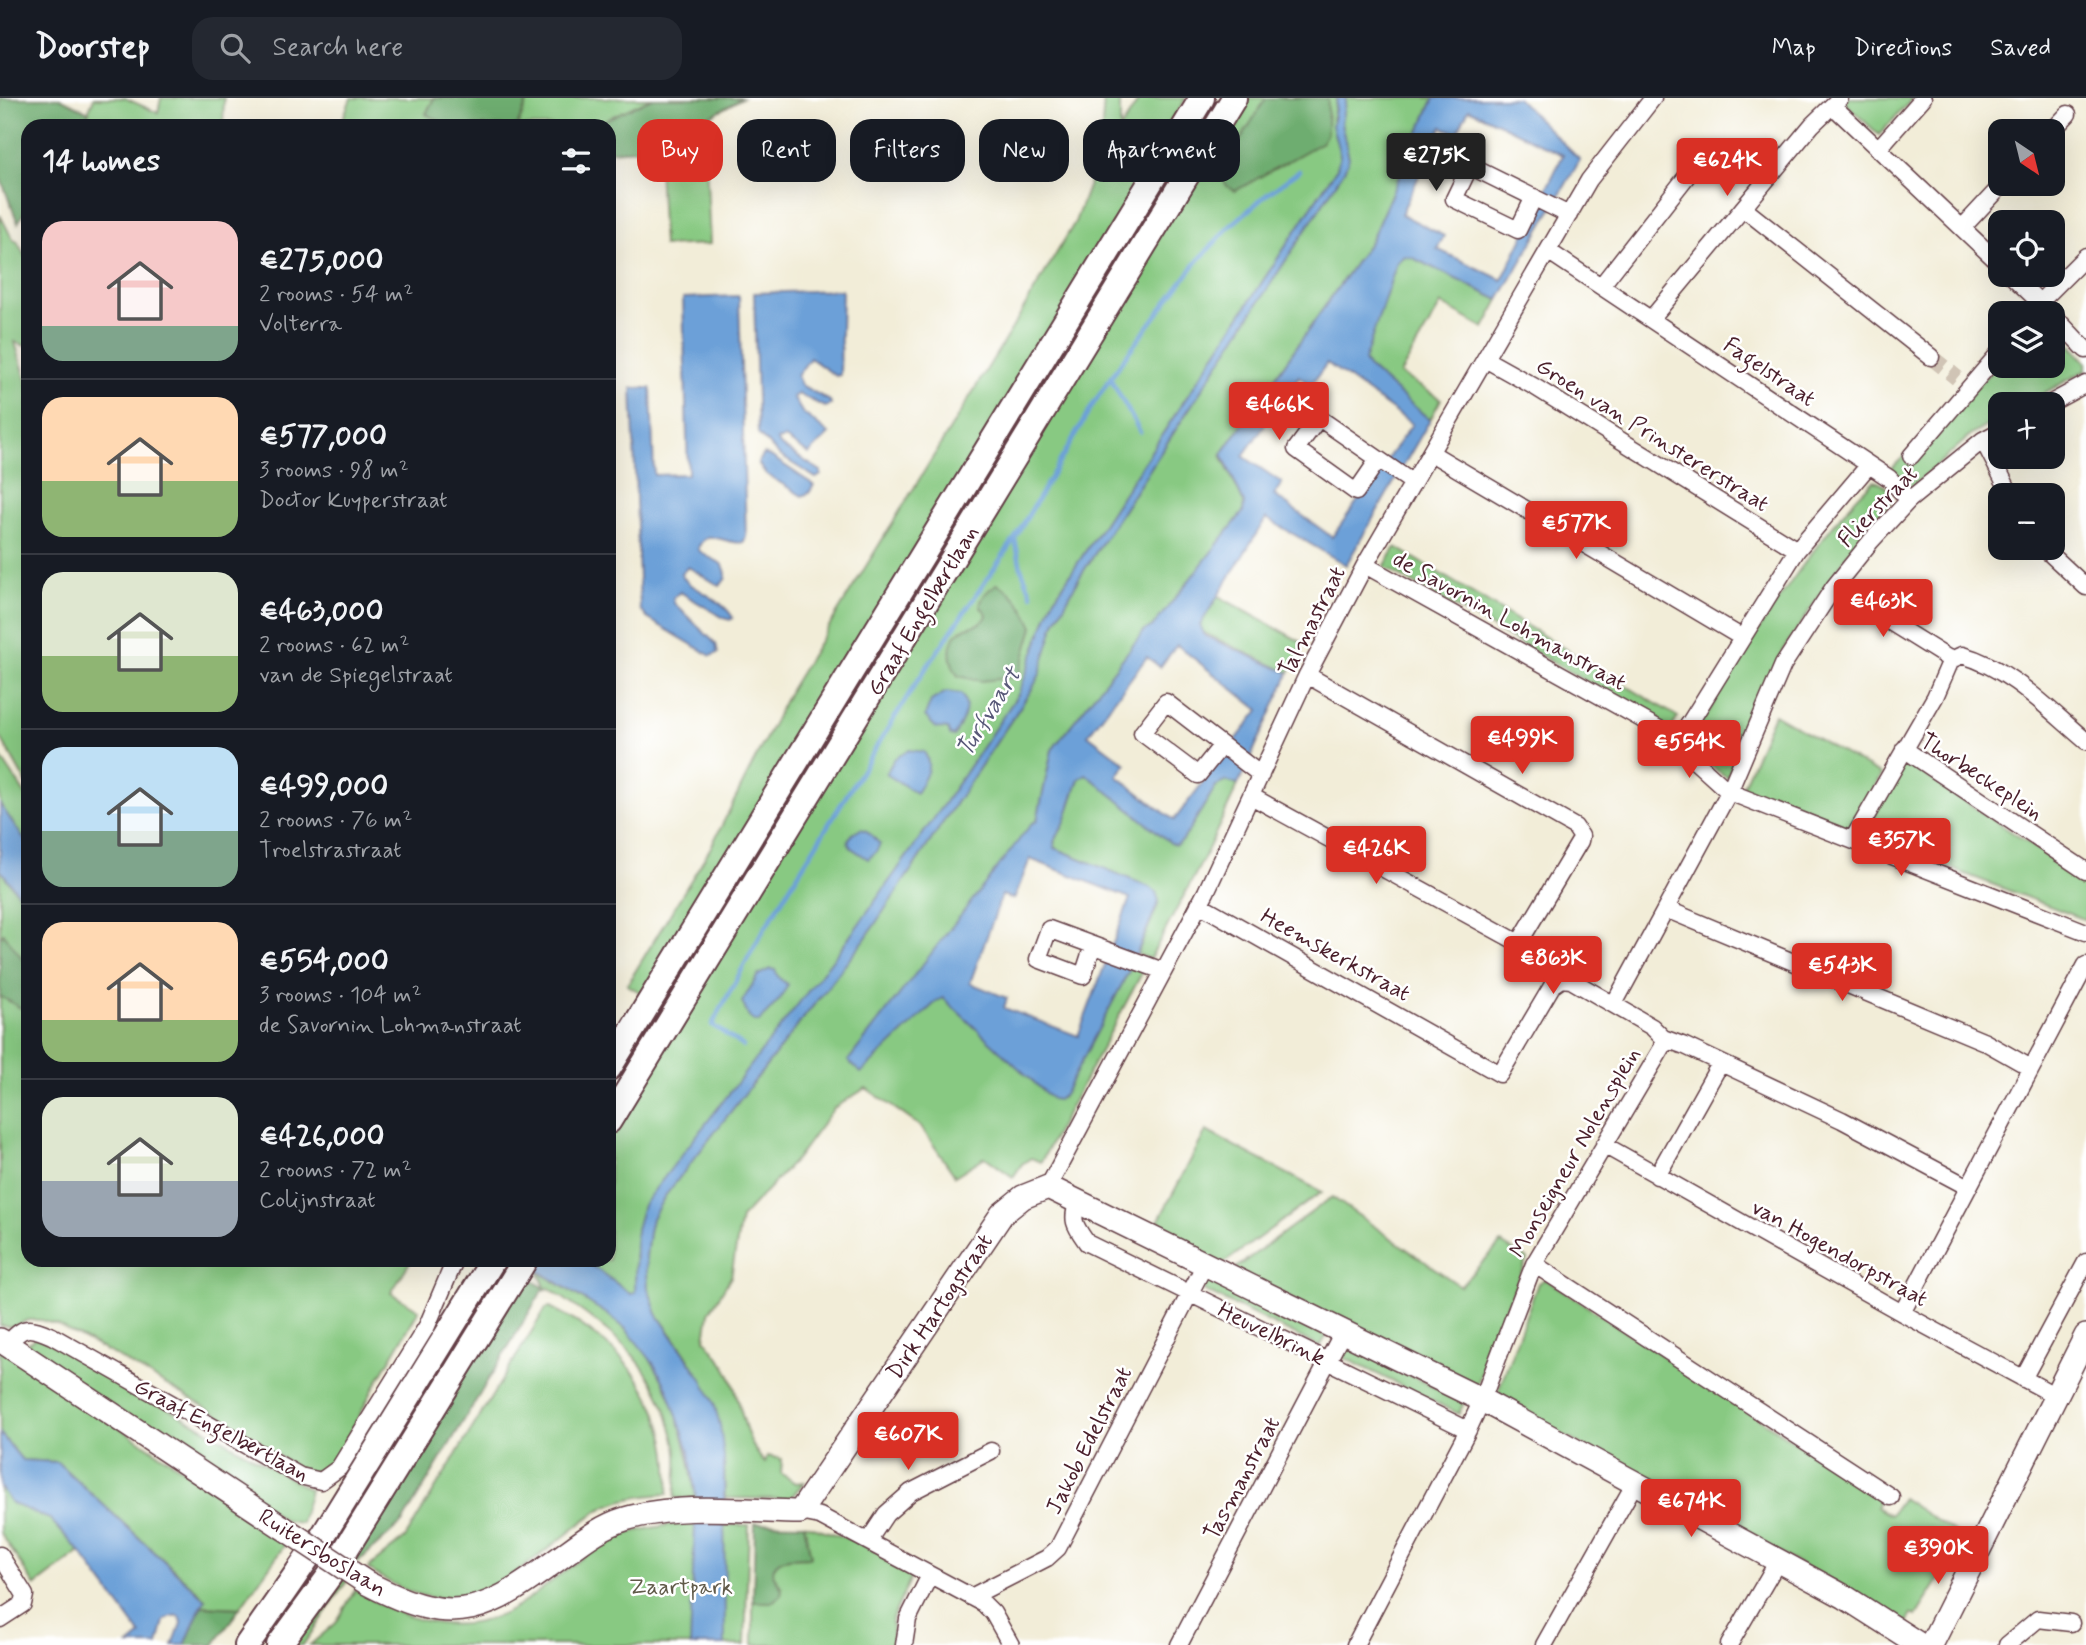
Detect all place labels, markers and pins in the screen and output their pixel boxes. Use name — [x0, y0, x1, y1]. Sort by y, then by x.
pin: €275K — [1387, 134, 1485, 193]
pin: €624K — [1678, 139, 1776, 198]
pin: €466K — [1230, 382, 1328, 442]
pin: €577K — [1527, 502, 1625, 561]
pin: €463K — [1834, 580, 1932, 639]
pin: €499K — [1473, 716, 1571, 776]
pin: €554K — [1640, 720, 1738, 780]
pin: €357K — [1852, 818, 1950, 878]
pin: €426K — [1327, 826, 1425, 886]
pin: €863K — [1504, 936, 1602, 996]
pin: €543K — [1793, 944, 1891, 1003]
pin: €607K — [859, 1412, 957, 1472]
pin: €674K — [1642, 1480, 1740, 1539]
pin: €390K — [1889, 1526, 1987, 1586]

